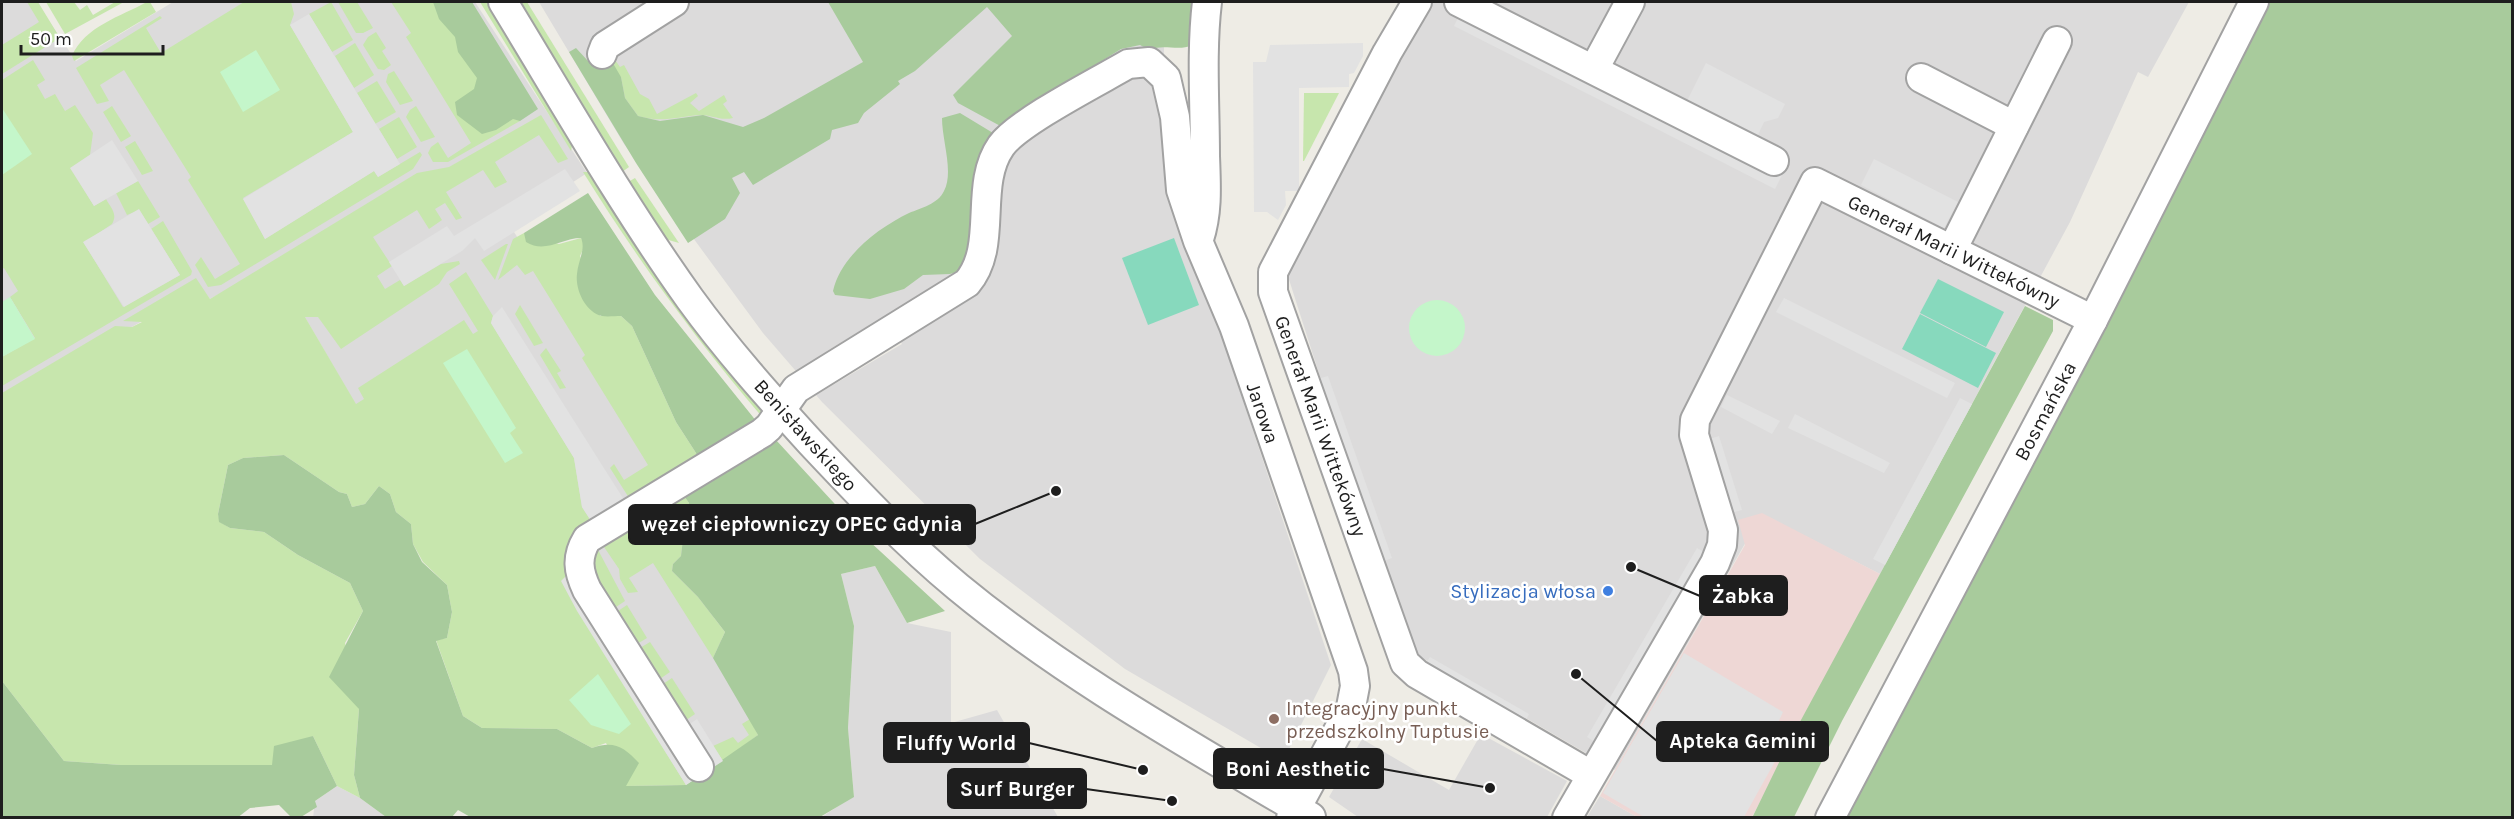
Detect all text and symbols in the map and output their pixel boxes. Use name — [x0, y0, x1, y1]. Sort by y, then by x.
scale bar — [21, 18, 164, 56]
text: 50 m — [30, 28, 72, 50]
street label: Generał Marii Wittekówny — [1844, 190, 2064, 313]
street label: Generał Marii Wittekówny — [1270, 313, 1371, 540]
street label: Bosmańska — [2010, 358, 2081, 465]
street label: Benisławskiego — [749, 375, 862, 496]
street label: Jarowa — [1241, 380, 1284, 447]
callout: węzeł ciepłowniczy OPEC Gdynia — [629, 505, 975, 544]
text: węzeł ciepłowniczy OPEC Gdynia — [641, 512, 963, 536]
callout: Żabka — [1700, 576, 1787, 615]
place label: Stylizacja włosa — [1450, 580, 1596, 603]
text: Żabka — [1711, 583, 1775, 608]
marker: Stylizacja włosa — [1601, 584, 1615, 598]
place label: Integracyjny punkt przedszkolny Tuptusie — [1286, 697, 1489, 743]
marker: Integracyjny punkt przedszkolny Tuptusie — [1267, 712, 1281, 726]
callout: Apteka Gemini — [1657, 722, 1828, 761]
callout: Fluffy World — [884, 723, 1029, 762]
text: Apteka Gemini — [1669, 729, 1817, 753]
text: Fluffy World — [896, 731, 1016, 755]
callout: Boni Aesthetic — [1214, 749, 1383, 788]
text: Boni Aesthetic — [1226, 757, 1370, 781]
callout: Surf Burger — [948, 769, 1086, 808]
text: Surf Burger — [960, 777, 1075, 801]

